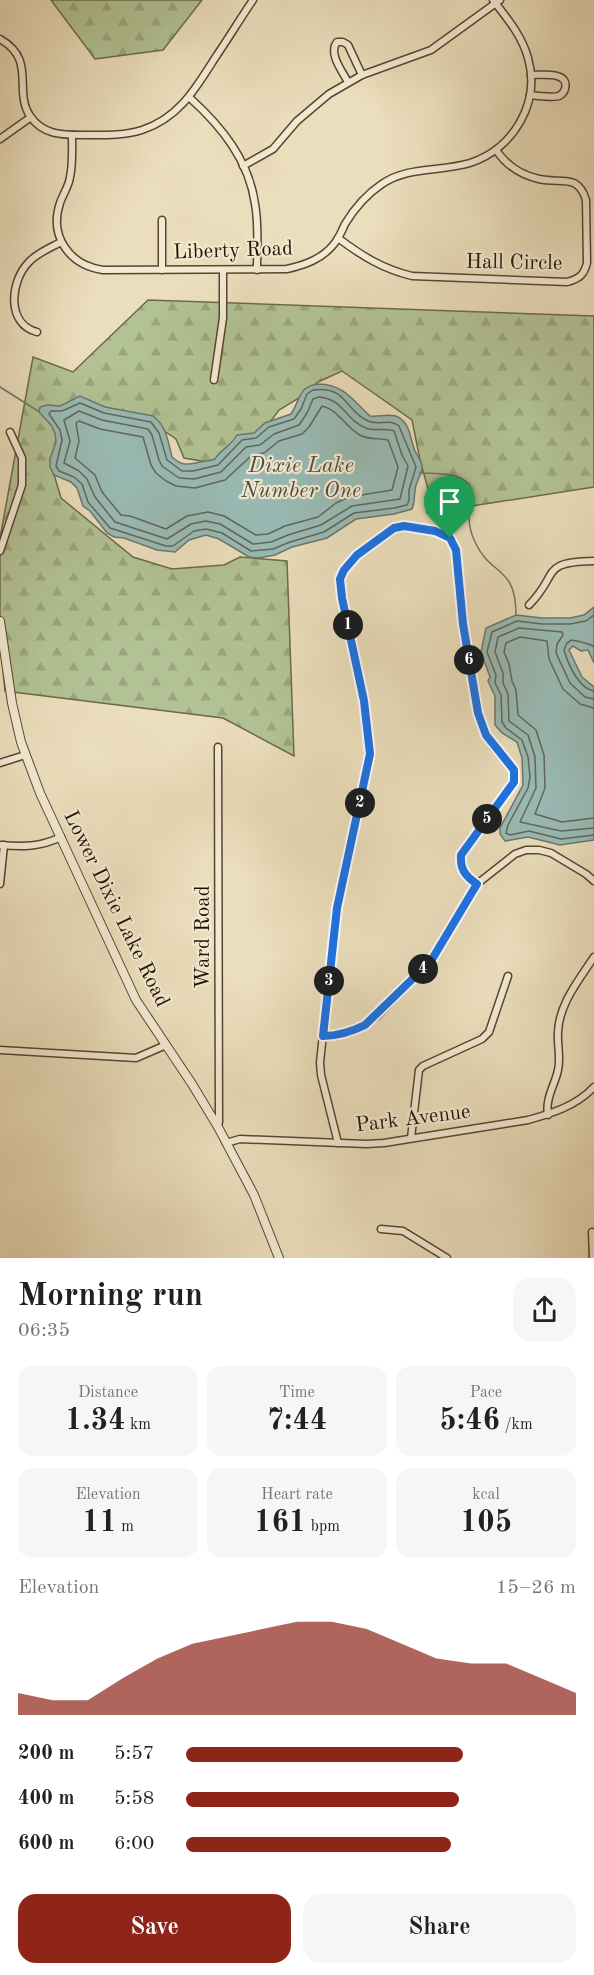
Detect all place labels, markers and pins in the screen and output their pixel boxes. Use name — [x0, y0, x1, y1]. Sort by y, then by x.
pin — [424, 476, 475, 538]
pin: 1 — [333, 610, 363, 640]
pin: 6 — [454, 645, 484, 675]
pin: 2 — [345, 788, 375, 818]
pin: 5 — [472, 804, 502, 834]
pin: 4 — [408, 954, 438, 984]
pin: 3 — [314, 966, 344, 996]

